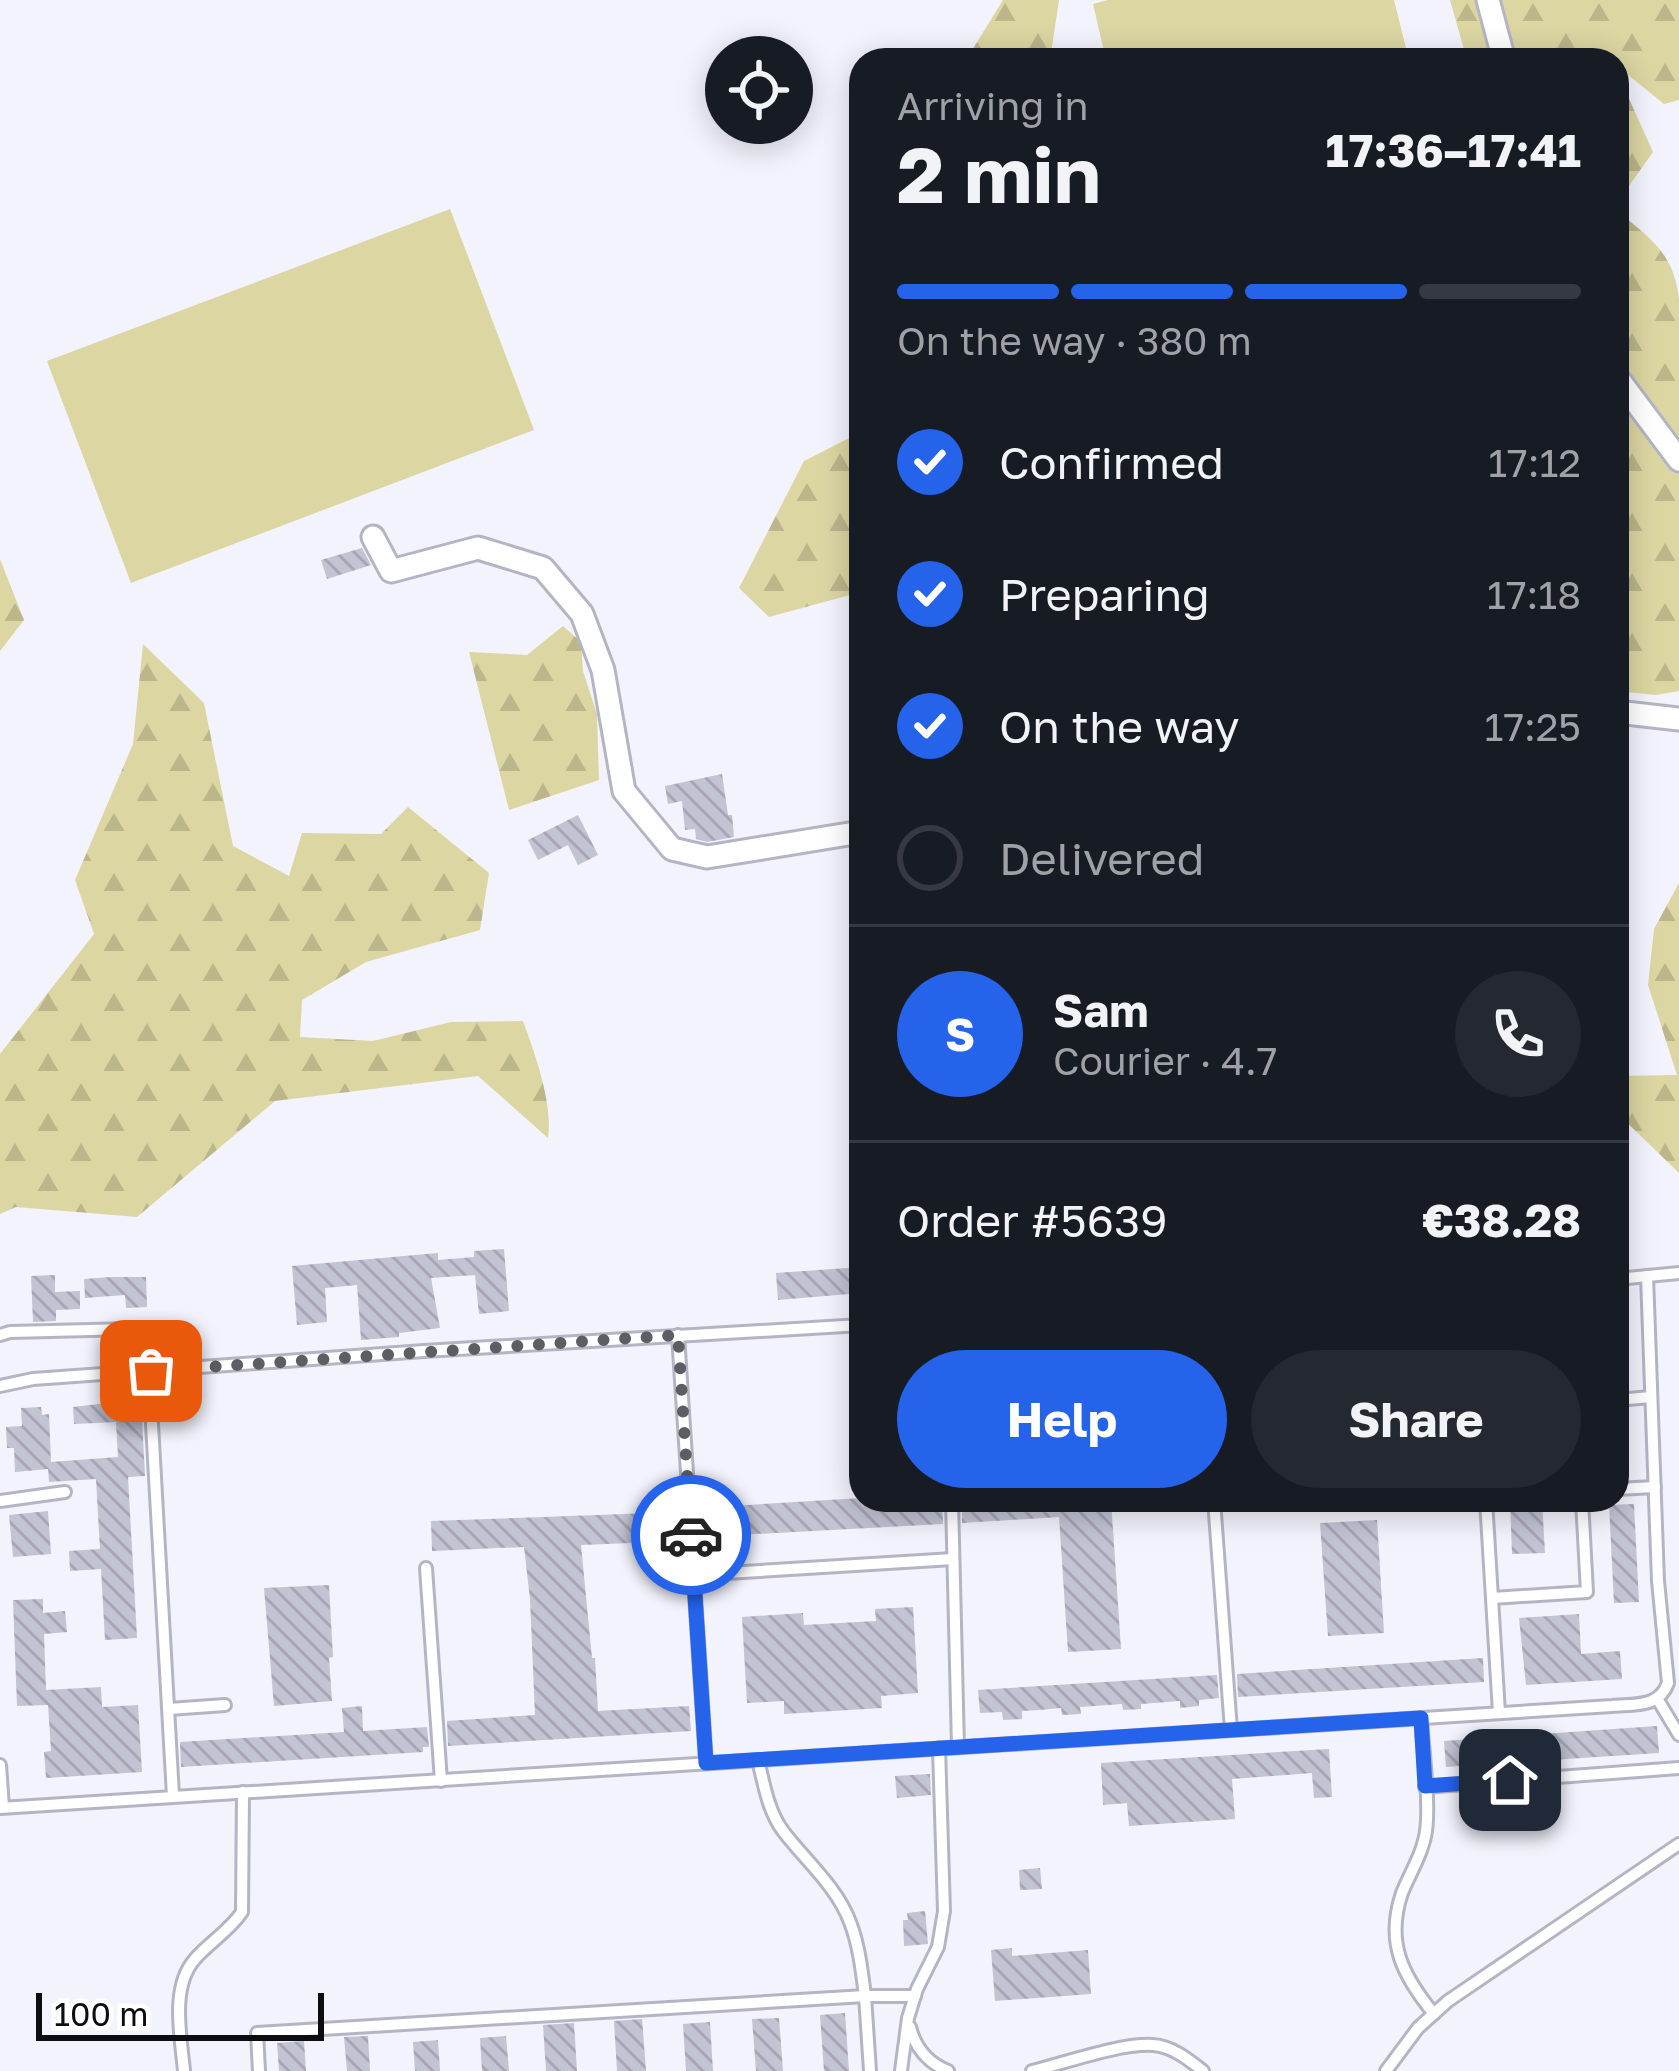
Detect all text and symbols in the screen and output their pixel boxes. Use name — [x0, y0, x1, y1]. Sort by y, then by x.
map controls — [705, 36, 813, 144]
button: locate — [705, 36, 813, 144]
text: Arriving in — [897, 82, 1088, 129]
text: 17:36–17:41 — [1326, 123, 1581, 177]
text: 2 min — [897, 127, 1101, 220]
text: On the way · 380 m — [897, 317, 1252, 364]
icon: check — [897, 429, 963, 495]
text: Confirmed — [999, 435, 1224, 489]
text: 17:12 — [1488, 439, 1581, 486]
icon: check — [897, 561, 963, 627]
text: Preparing — [999, 567, 1210, 621]
text: 17:18 — [1487, 571, 1581, 618]
icon: check — [897, 693, 963, 759]
text: On the way — [999, 699, 1240, 753]
text: 17:25 — [1484, 703, 1581, 750]
text: Delivered — [999, 831, 1204, 885]
button: phone — [1455, 971, 1581, 1097]
text: Sam — [1053, 983, 1149, 1037]
text: S — [945, 1007, 975, 1061]
text: Courier · 4.7 — [1053, 1037, 1277, 1084]
text: Order #5639 — [897, 1193, 1167, 1247]
text: €38.28 — [1422, 1193, 1581, 1247]
pin — [100, 1320, 202, 1422]
icon: bag — [118, 1338, 184, 1404]
button: Help — [897, 1350, 1227, 1488]
button: Share — [1251, 1350, 1581, 1488]
courier — [631, 1475, 751, 1595]
icon: car — [658, 1502, 724, 1568]
pin — [1459, 1729, 1561, 1831]
icon: home — [1477, 1747, 1543, 1813]
scale bar — [36, 1987, 324, 2040]
text: 100 m — [54, 1994, 148, 2033]

